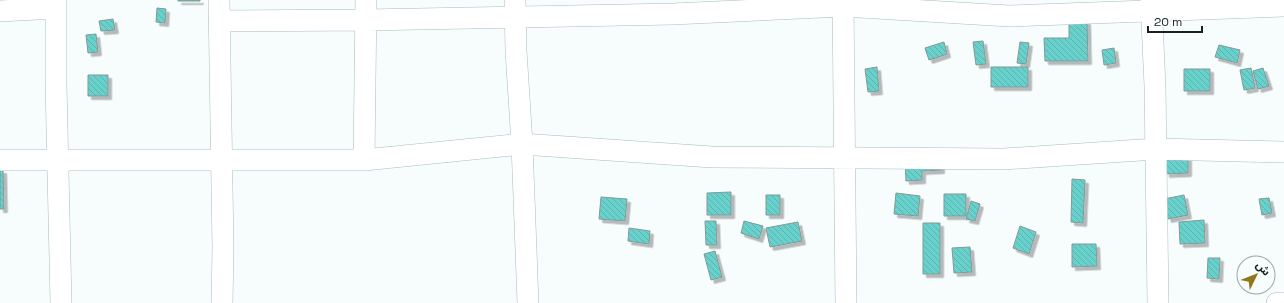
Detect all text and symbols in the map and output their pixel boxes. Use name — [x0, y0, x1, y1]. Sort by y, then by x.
scale bar — [1148, 8, 1202, 34]
text: 20 m — [1154, 14, 1182, 30]
north arrow — [1236, 255, 1276, 295]
text: ش — [1253, 258, 1274, 278]

